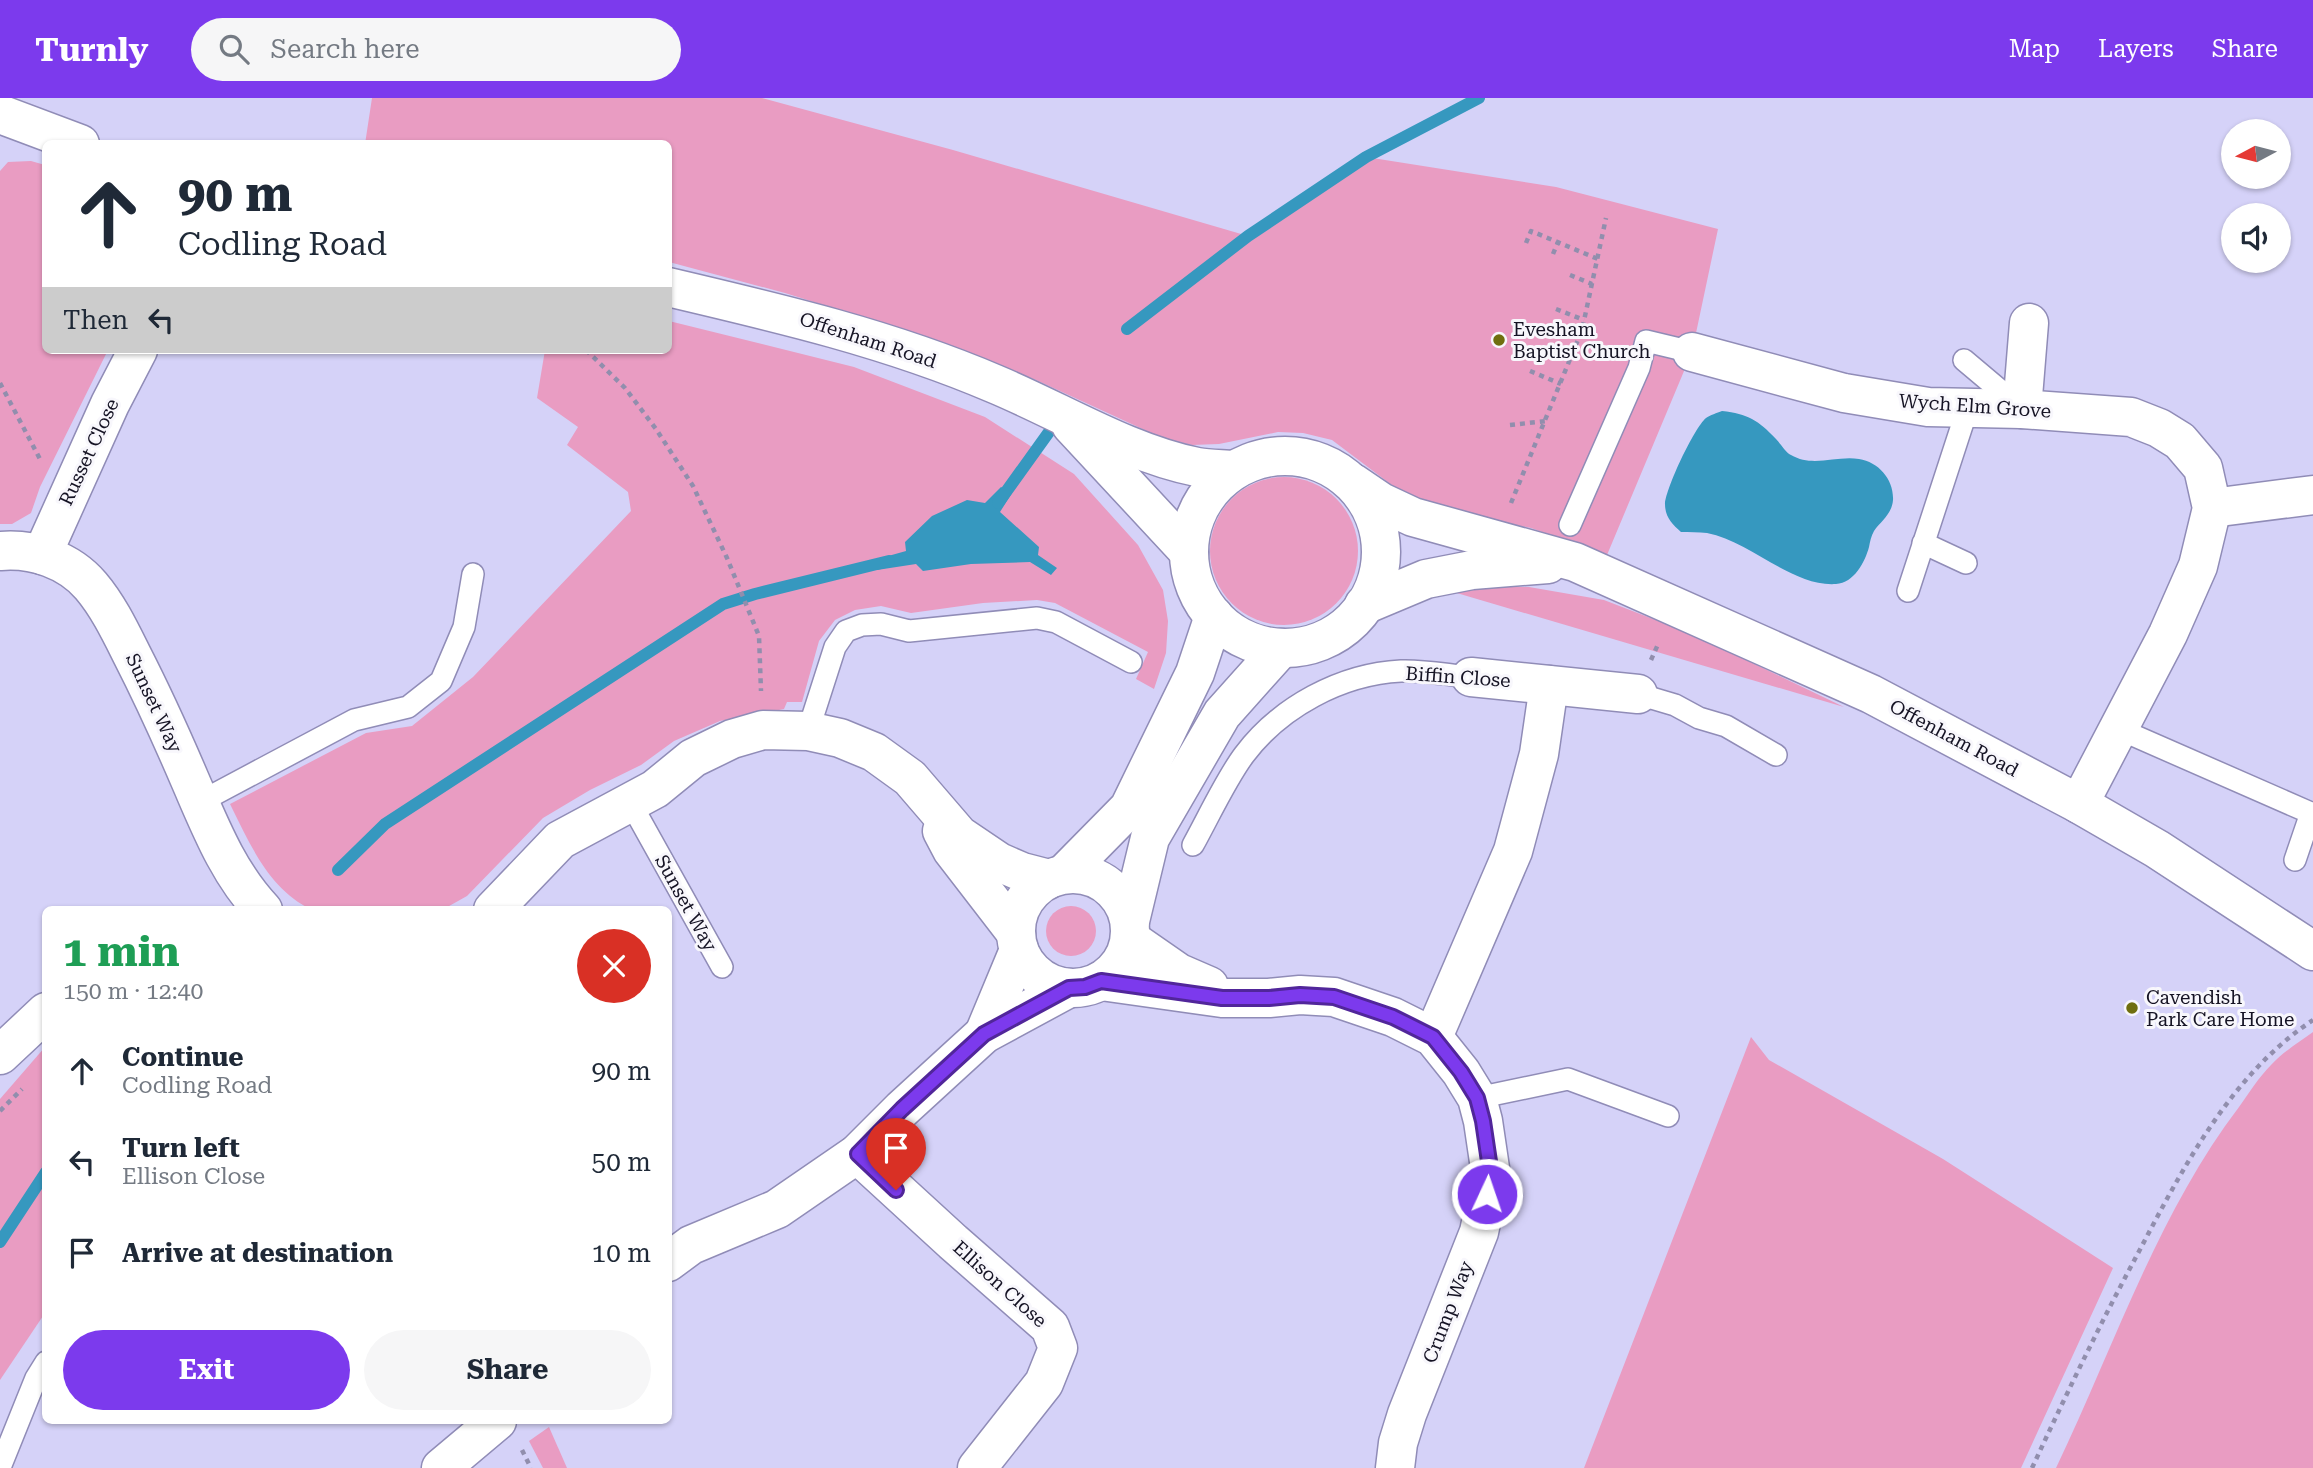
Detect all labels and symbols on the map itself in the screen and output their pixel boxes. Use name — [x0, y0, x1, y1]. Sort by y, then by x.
north arrow — [2221, 119, 2291, 189]
street label: Offenham Road — [797, 307, 939, 373]
place label: Evesham Baptist Church — [1513, 318, 1651, 363]
marker: Evesham Baptist Church — [1491, 332, 1507, 348]
street label: Wych Elm Grove — [1898, 389, 2052, 423]
street label: Russet Close — [54, 395, 124, 509]
street label: Sunset Way — [121, 650, 187, 757]
street label: Biffin Close — [1405, 662, 1511, 692]
street label: Offenham Road — [1886, 694, 2022, 782]
street label: Sunset Way — [650, 851, 722, 956]
place label: Cavendish Park Care Home — [2146, 986, 2295, 1031]
marker: Cavendish Park Care Home — [2124, 1000, 2140, 1016]
pin — [866, 1118, 926, 1190]
position arrow — [1450, 1157, 1524, 1231]
street label: Ellison Close — [948, 1236, 1052, 1332]
street label: Crump Way — [1418, 1257, 1478, 1366]

